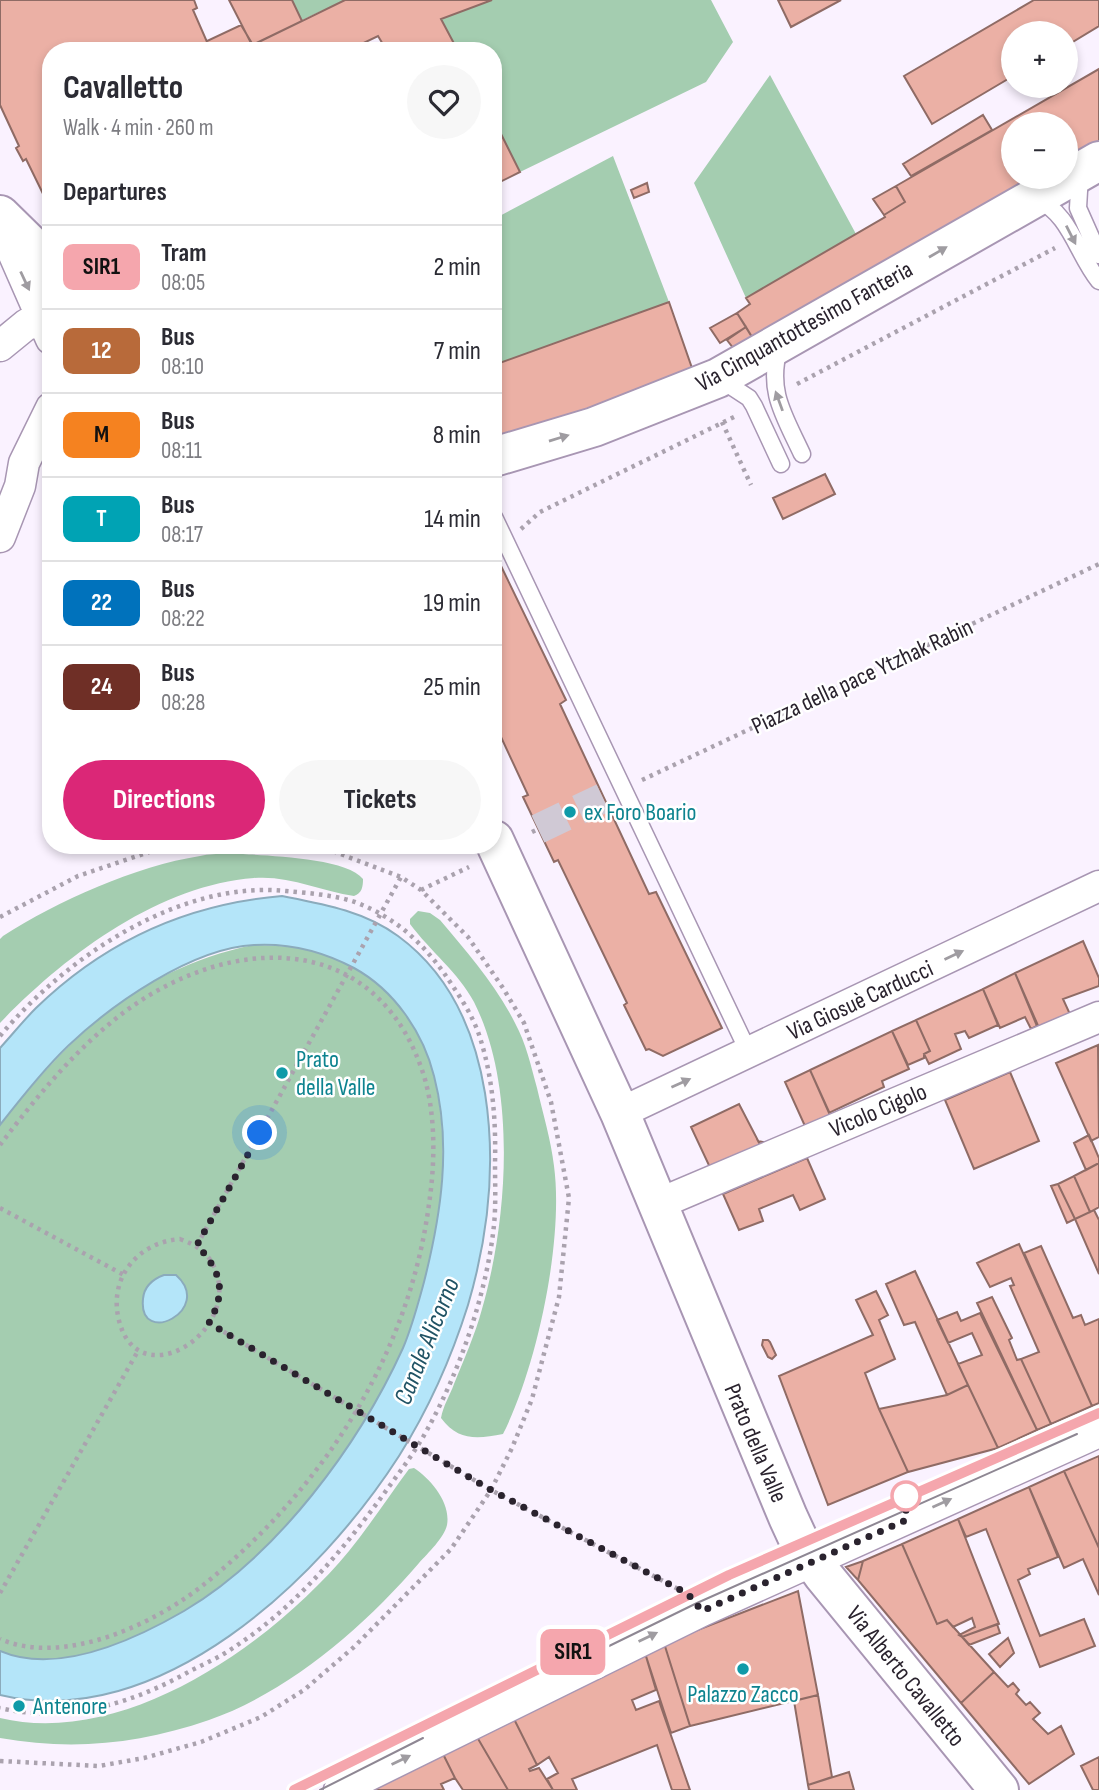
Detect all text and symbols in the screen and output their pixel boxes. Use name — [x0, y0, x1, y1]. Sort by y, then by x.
map controls — [1001, 21, 1078, 189]
button: + — [1001, 21, 1078, 98]
button: heart — [407, 65, 481, 139]
text: Cavalletto — [63, 68, 183, 108]
button: − — [1001, 112, 1078, 189]
text: Walk · 4 min · 260 m — [63, 114, 213, 142]
text: Departures — [63, 177, 167, 208]
one-way arrow — [1065, 225, 1077, 245]
text: Tram — [161, 238, 206, 269]
one-way arrow — [928, 246, 948, 258]
text: SIR1 — [83, 252, 120, 281]
text: 2 min — [433, 252, 481, 283]
street label: Via Cinquantottesimo Fanteria — [691, 255, 918, 398]
text: 08:05 — [161, 269, 205, 297]
one-way arrow — [19, 271, 31, 291]
text: Bus — [161, 322, 195, 353]
text: 12 — [91, 336, 112, 365]
text: 7 min — [434, 336, 481, 367]
text: 08:10 — [161, 353, 204, 381]
one-way arrow — [773, 390, 784, 411]
text: Bus — [161, 406, 195, 437]
text: M — [94, 420, 109, 449]
text: 8 min — [433, 420, 481, 451]
one-way arrow — [549, 432, 570, 442]
text: 08:11 — [161, 437, 202, 465]
text: Bus — [161, 490, 195, 521]
text: T — [96, 504, 107, 533]
text: 14 min — [424, 504, 481, 535]
text: 08:17 — [161, 521, 203, 549]
text: Bus — [161, 574, 195, 605]
text: 22 — [91, 588, 112, 617]
text: 19 min — [424, 588, 481, 619]
text: 08:22 — [161, 605, 205, 633]
street label: Piazza della pace Ytzhak Rabin — [747, 612, 978, 741]
text: Bus — [161, 658, 195, 689]
text: 24 — [91, 672, 112, 701]
text: 25 min — [423, 672, 481, 703]
text: 08:28 — [161, 689, 205, 717]
button: Directions — [63, 760, 265, 840]
button: Tickets — [279, 760, 481, 840]
place label: ex Foro Boario — [584, 798, 696, 827]
marker: ex Foro Boario — [562, 804, 578, 820]
one-way arrow — [943, 950, 964, 961]
street label: Via Giosuè Carducci — [783, 954, 938, 1047]
place label: Prato della Valle — [296, 1045, 376, 1102]
marker: Prato della Valle — [274, 1065, 290, 1081]
one-way arrow — [671, 1077, 691, 1089]
street label: Vicolo Cigolo — [825, 1077, 931, 1144]
your location — [242, 1115, 277, 1150]
water label: Canale Alicorno — [388, 1273, 467, 1409]
street label: Prato della Valle — [718, 1379, 794, 1507]
unlabelled marker — [891, 1481, 921, 1511]
one-way arrow — [932, 1497, 952, 1509]
street label: Via Alberto Cavalletto — [840, 1600, 971, 1752]
line badge: SIR1 — [524, 1629, 622, 1675]
one-way arrow — [638, 1631, 658, 1643]
text: SIR1 — [554, 1637, 592, 1666]
marker: Palazzo Zacco — [735, 1661, 751, 1677]
place label: Palazzo Zacco — [687, 1680, 799, 1709]
place label: Antenore — [32, 1692, 107, 1721]
marker: Antenore — [11, 1698, 27, 1714]
one-way arrow — [391, 1754, 411, 1765]

